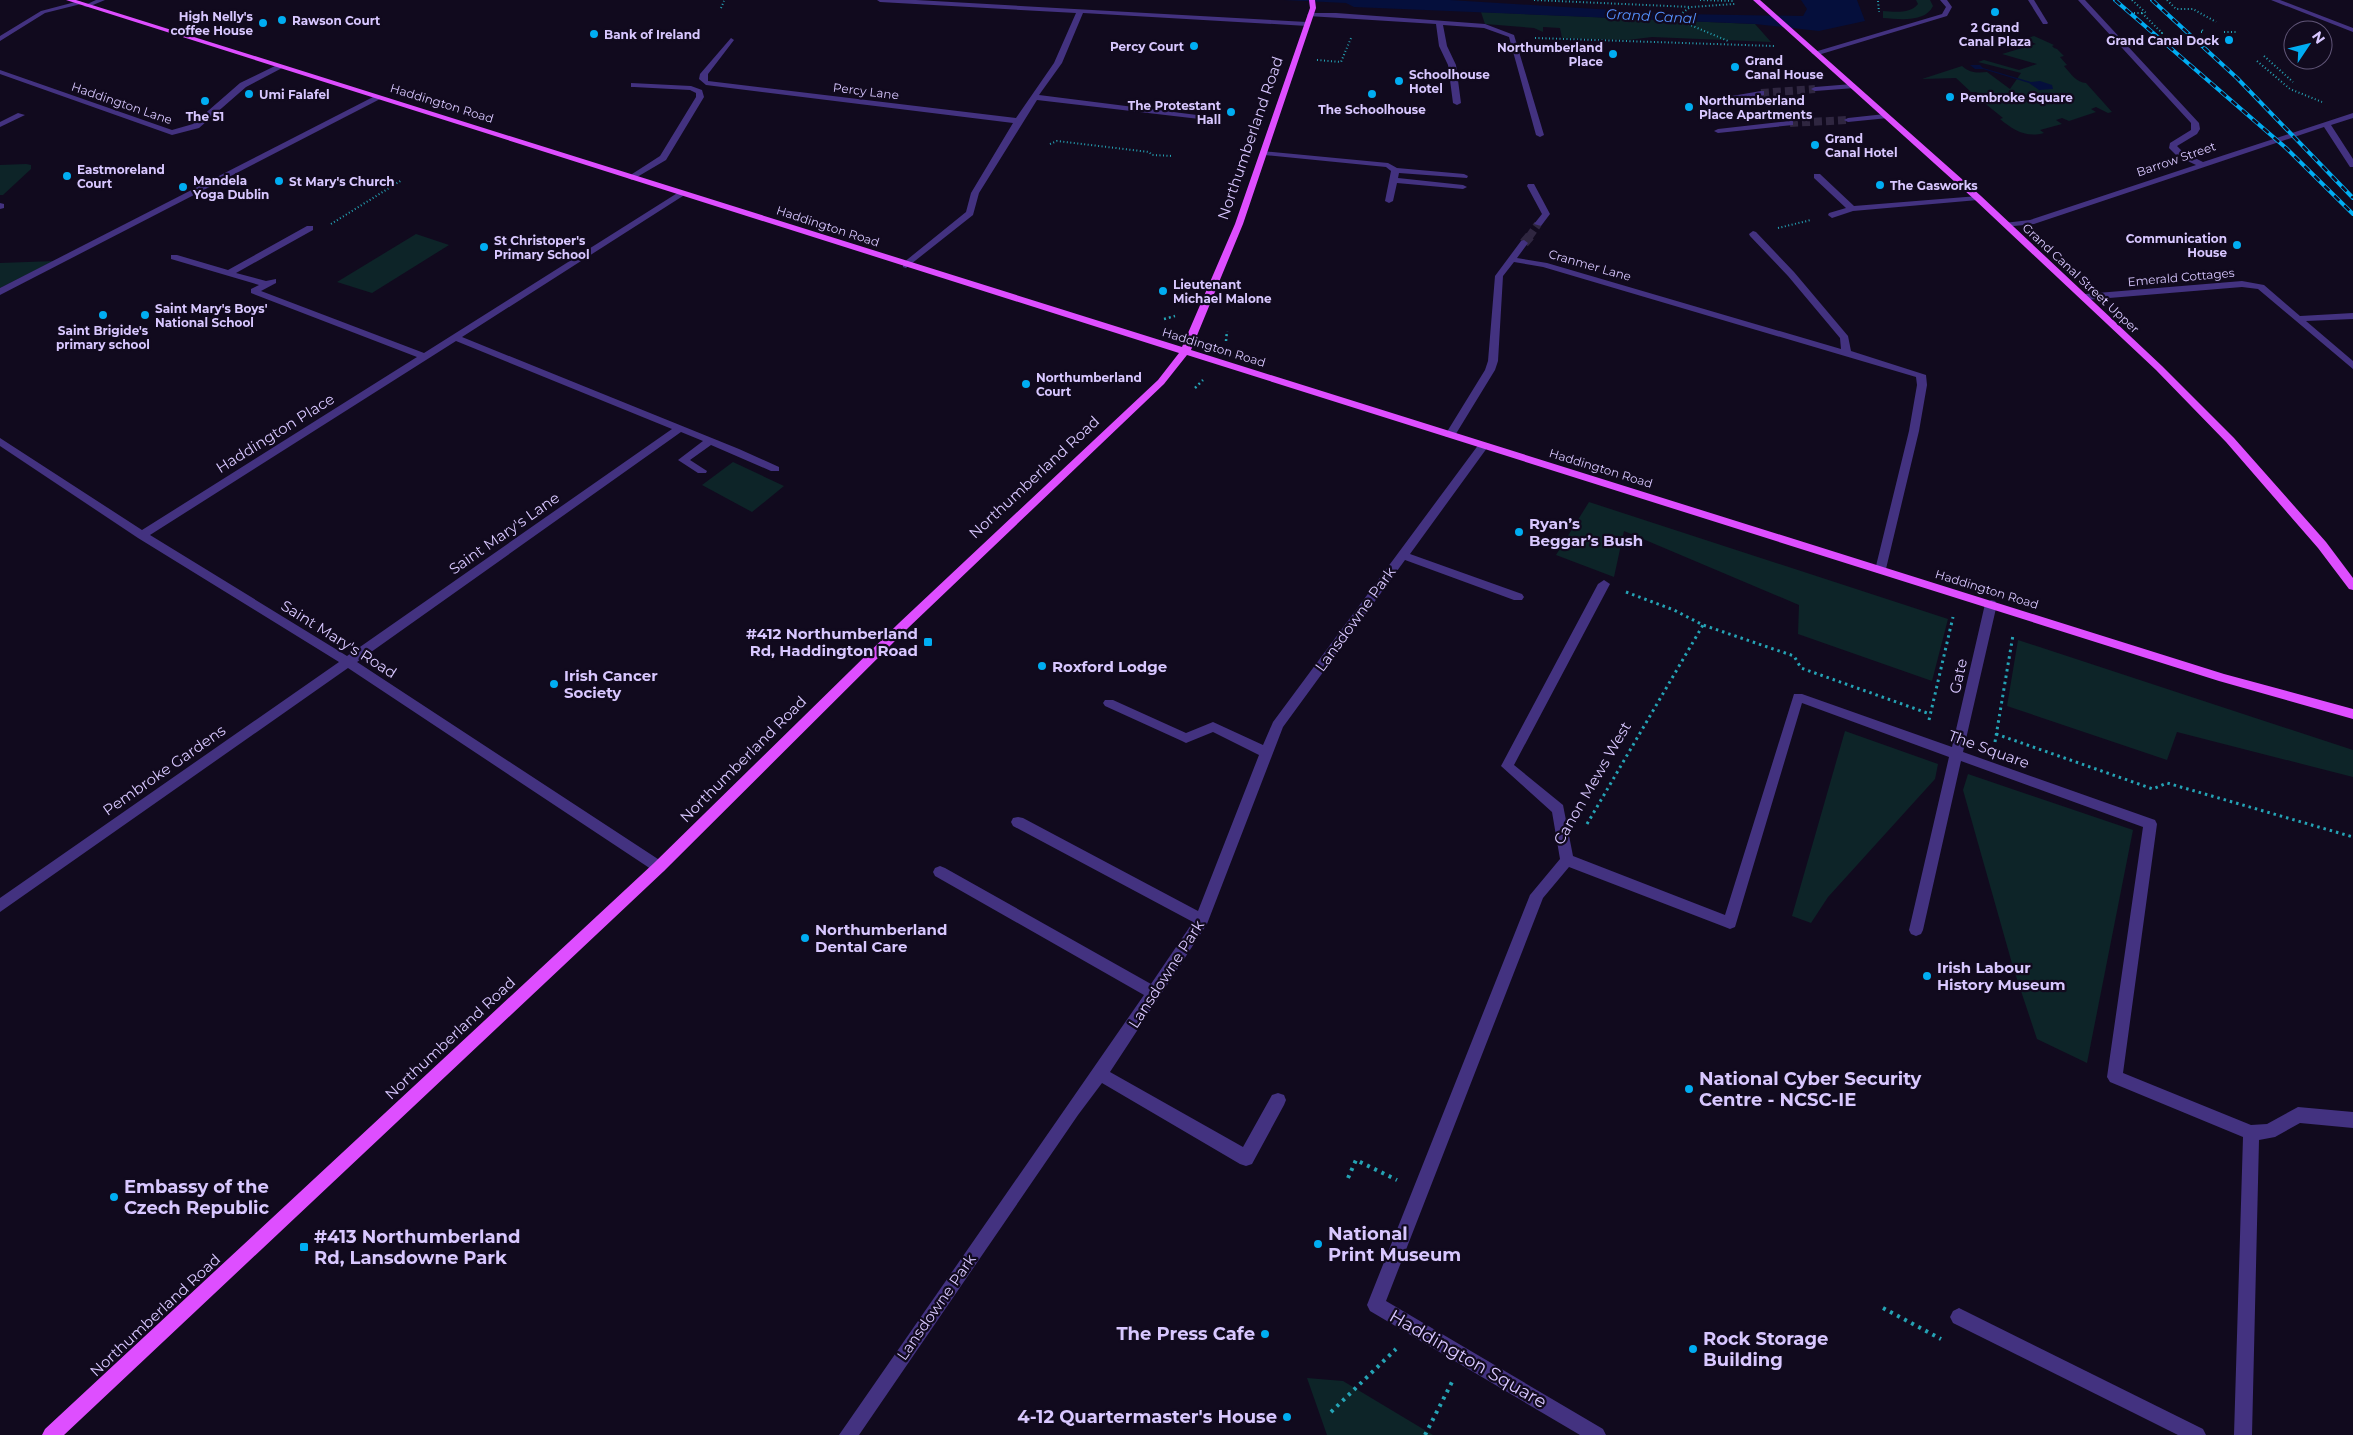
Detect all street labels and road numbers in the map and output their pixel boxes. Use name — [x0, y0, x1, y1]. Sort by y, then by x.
street label: Northumberland Road — [1213, 54, 1287, 222]
street label: Haddington Lane — [70, 79, 174, 127]
street label: Haddington Road — [388, 80, 496, 126]
street label: Percy Lane — [832, 80, 900, 102]
street label: Barrow Street — [2134, 138, 2218, 180]
street label: Haddington Road — [775, 202, 881, 250]
street label: Grand Canal Street Upper — [2019, 220, 2143, 336]
street label: Cranmer Lane — [1547, 246, 1633, 284]
street label: Emerald Cottages — [2127, 265, 2235, 289]
street label: Haddington Road — [1160, 324, 1268, 370]
street label: Haddington Place — [212, 389, 338, 477]
street label: Northumberland Road — [965, 412, 1103, 542]
street label: Haddington Road — [1547, 445, 1655, 491]
street label: Saint Mary's Lane — [445, 488, 563, 578]
street label: Lansdowne Park — [1311, 563, 1399, 675]
street label: Haddington Road — [1933, 566, 2041, 612]
street label: Saint Mary's Road — [278, 596, 400, 682]
street label: Gate — [1945, 657, 1971, 695]
street label: Northumberland Road — [676, 692, 810, 826]
street label: Canon Mews West — [1549, 718, 1635, 848]
street label: Pembroke Gardens — [99, 720, 229, 820]
street label: The Square — [1946, 726, 2032, 772]
street label: Lansdowne Park — [1124, 916, 1208, 1032]
street label: Northumberland Road — [381, 973, 519, 1103]
street label: Northumberland Road — [86, 1250, 224, 1380]
street label: Lansdowne Park — [892, 1250, 980, 1364]
street label: Haddington Square — [1385, 1305, 1551, 1413]

